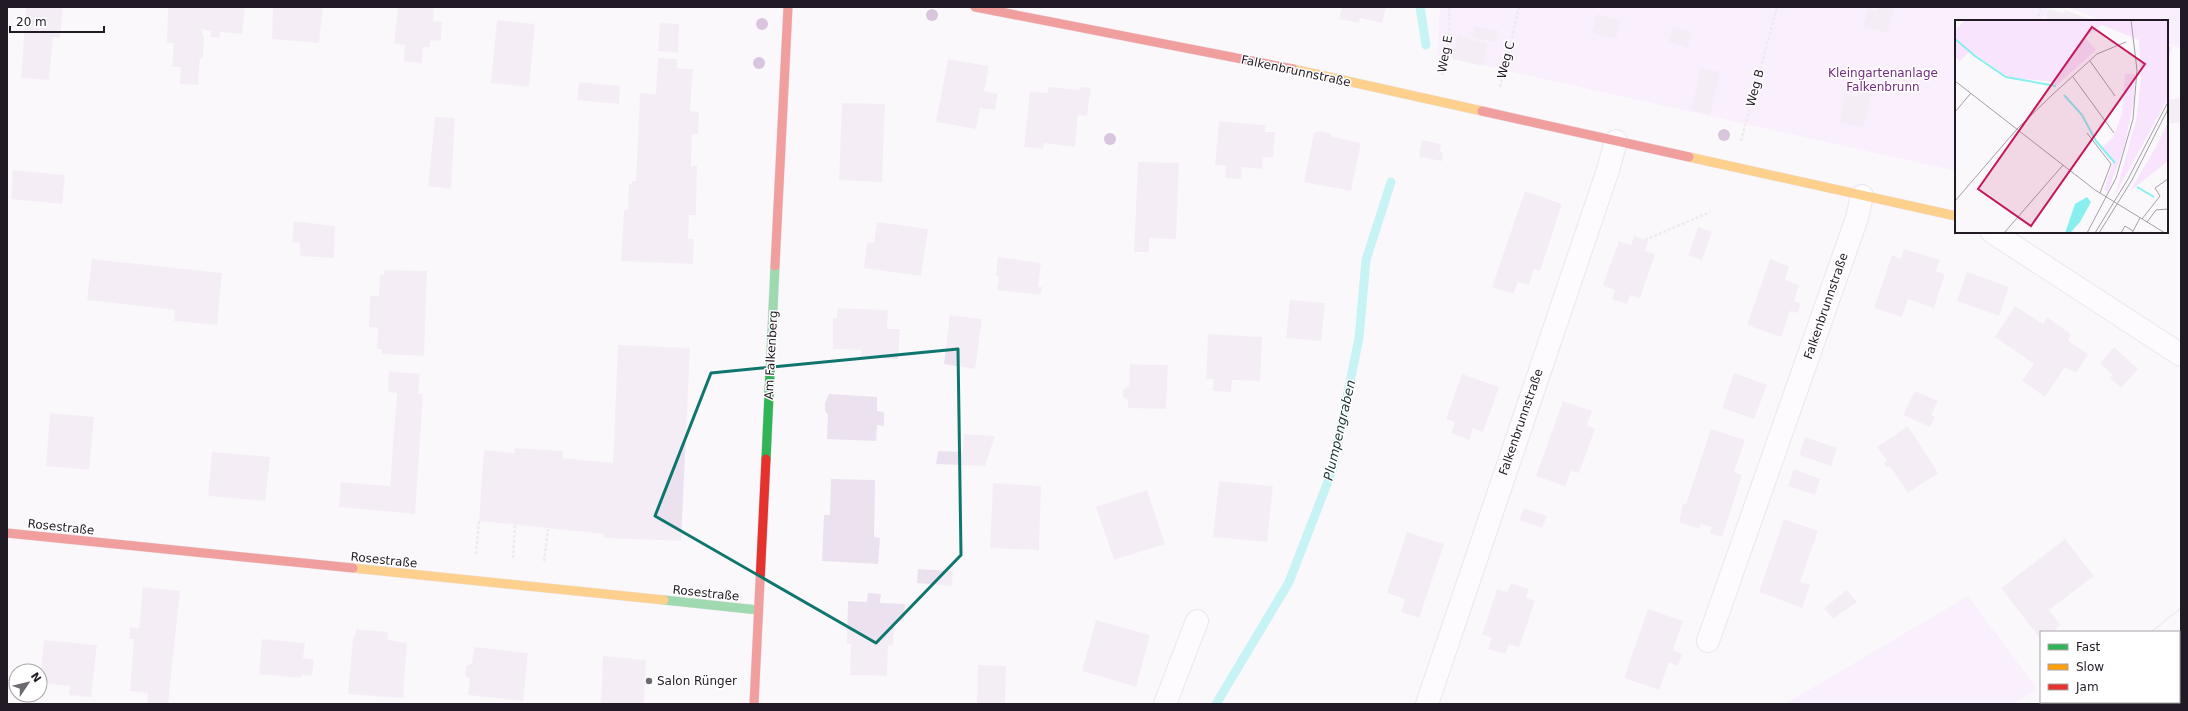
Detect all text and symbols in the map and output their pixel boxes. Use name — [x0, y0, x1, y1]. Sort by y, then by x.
scale bar — [10, 8, 104, 34]
text: 20 m — [16, 15, 47, 29]
inset map — [1955, 20, 2168, 233]
street label: Weg E — [1435, 34, 1455, 74]
street label: Weg C — [1495, 40, 1517, 80]
street label: Falkenbrunnstraße — [1240, 53, 1352, 89]
park label: Kleingartenanlage Falkenbrunn — [1828, 66, 1938, 94]
street label: Weg B — [1743, 68, 1767, 108]
street label: Falkenbrunnstraße — [1801, 251, 1851, 361]
street label: Am Falkenberg — [762, 310, 780, 400]
street label: Falkenbrunnstraße — [1496, 367, 1546, 477]
water label: Plumpengraben — [1321, 378, 1358, 482]
street label: Rosestraße — [27, 517, 95, 537]
street label: Rosestraße — [350, 550, 418, 570]
street label: Rosestraße — [672, 583, 740, 603]
legend — [2040, 631, 2180, 703]
text: Fast — [2076, 640, 2100, 654]
text: Slow — [2076, 660, 2104, 674]
north arrow — [8, 663, 48, 703]
text: N — [28, 670, 44, 685]
place label: Salon Rünger — [657, 674, 737, 688]
marker: Salon Rünger — [644, 676, 654, 686]
text: Jam — [2075, 680, 2099, 694]

